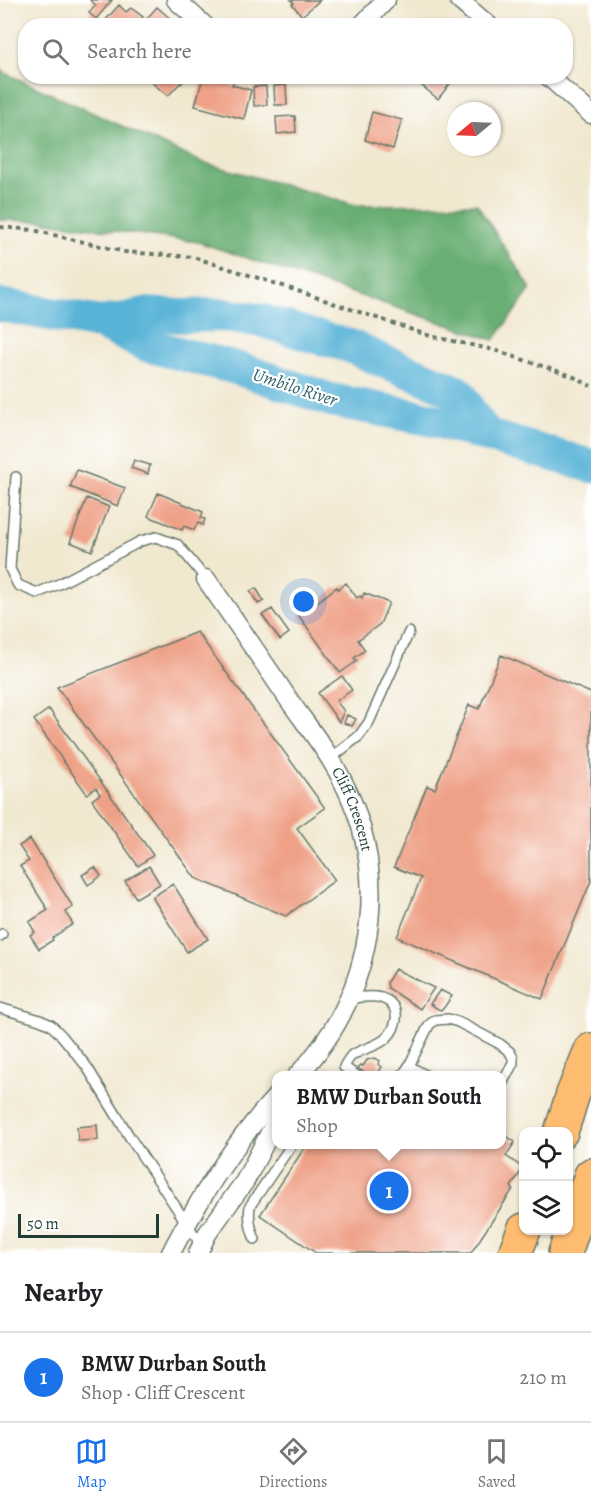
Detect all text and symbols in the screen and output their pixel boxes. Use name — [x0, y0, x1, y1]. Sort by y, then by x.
search box — [18, 18, 573, 84]
icon: search — [39, 35, 72, 68]
text: Search here — [87, 36, 192, 66]
north arrow — [447, 102, 501, 156]
water label: Umbilo River — [250, 362, 341, 412]
your location — [289, 587, 318, 616]
street label: Cliff Crescent — [326, 763, 378, 853]
popup — [272, 1071, 506, 1149]
text: BMW Durban South — [296, 1082, 482, 1112]
text: Shop — [296, 1112, 338, 1139]
map controls — [519, 1127, 573, 1235]
button: locate — [519, 1127, 573, 1181]
pin: 1 — [370, 1168, 408, 1214]
button: layers — [519, 1181, 573, 1235]
scale bar — [18, 1211, 159, 1238]
text: 50 m — [27, 1213, 59, 1235]
text: Nearby — [24, 1275, 103, 1310]
text: BMW Durban South — [81, 1349, 266, 1379]
text: 1 — [40, 1364, 47, 1391]
text: 210 m — [519, 1364, 567, 1391]
text: Shop · Cliff Crescent — [81, 1379, 245, 1406]
tab: Map — [75, 1435, 108, 1493]
tab: Directions — [259, 1435, 327, 1493]
tab: Saved — [478, 1435, 516, 1493]

